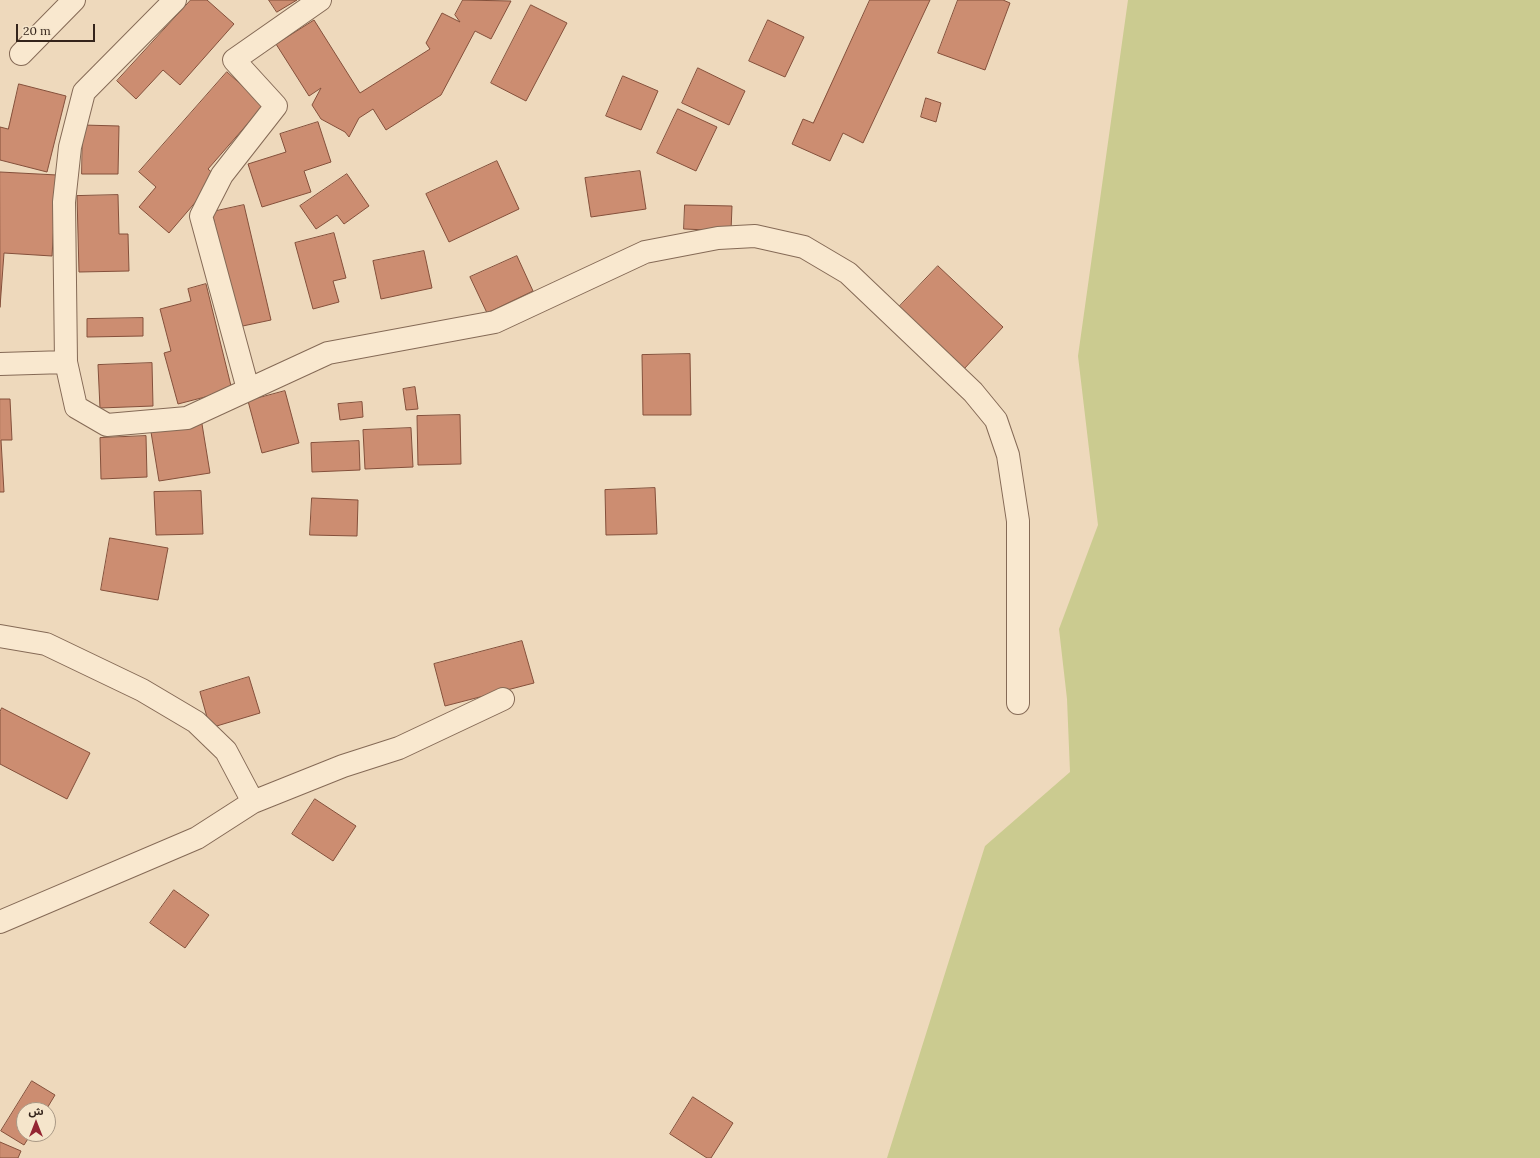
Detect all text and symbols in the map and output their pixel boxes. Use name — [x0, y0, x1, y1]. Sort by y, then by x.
scale bar — [18, 16, 97, 42]
text: 20 m — [23, 23, 51, 38]
north arrow — [16, 1102, 56, 1142]
text: ش — [28, 1104, 44, 1118]

